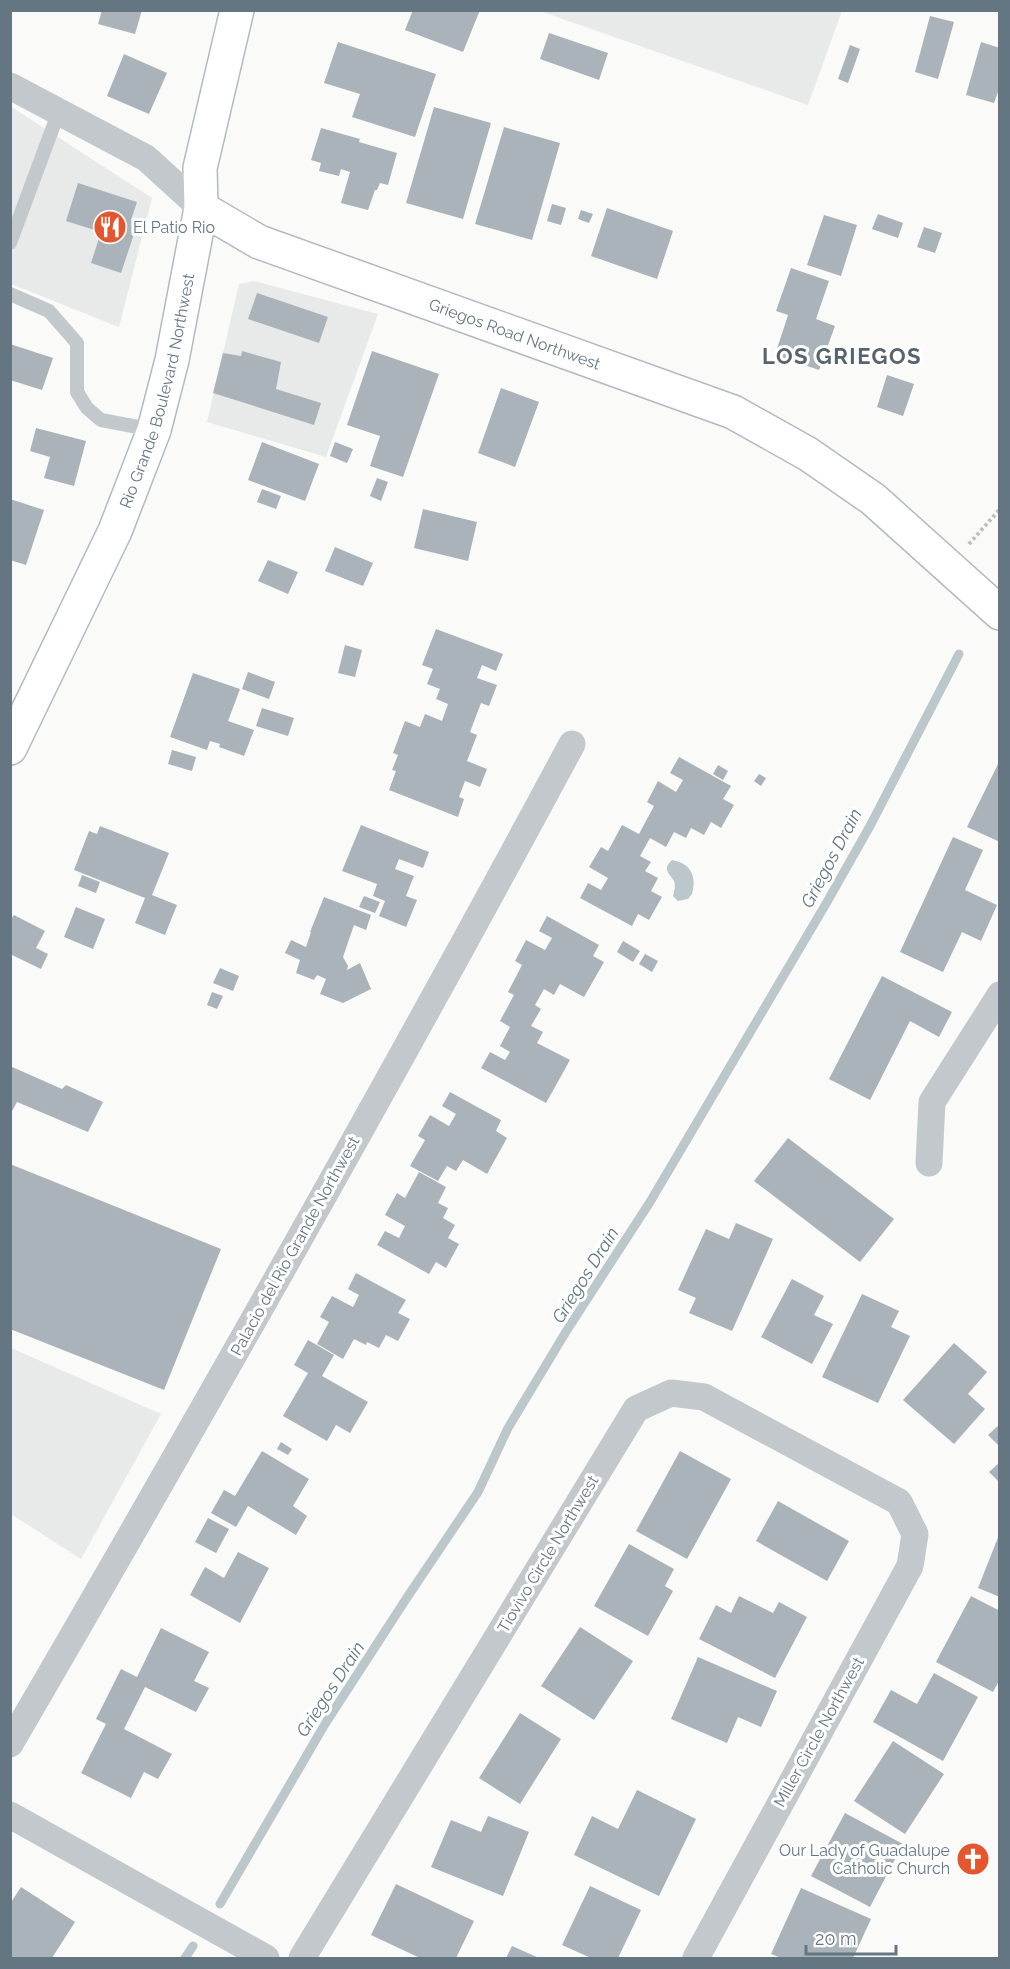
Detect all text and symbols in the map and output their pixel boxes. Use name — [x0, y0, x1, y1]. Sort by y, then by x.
restaurant icon: El Patio Rio — [92, 209, 128, 245]
place label: El Patio Rio — [133, 218, 215, 237]
street label: Rio Grande Boulevard Northwest — [115, 271, 198, 511]
street label: Griegos Road Northwest — [426, 294, 604, 373]
district label: LOS GRIEGOS — [762, 343, 922, 369]
water label: Griegos Drain — [796, 805, 866, 911]
street label: Palacio del Rio Grande Northwest — [227, 1132, 364, 1359]
water label: Griegos Drain — [547, 1223, 623, 1327]
street label: Tiovivo Circle Northwest — [494, 1471, 603, 1636]
water label: Griegos Drain — [292, 1638, 368, 1740]
street label: Miller Circle Northwest — [770, 1653, 868, 1810]
place label: Our Lady of Guadalupe Catholic Church — [779, 1841, 950, 1878]
church icon: Our Lady of Guadalupe Catholic Church — [955, 1841, 991, 1877]
scale bar — [806, 1918, 896, 1956]
text: 20 m — [815, 1928, 857, 1949]

